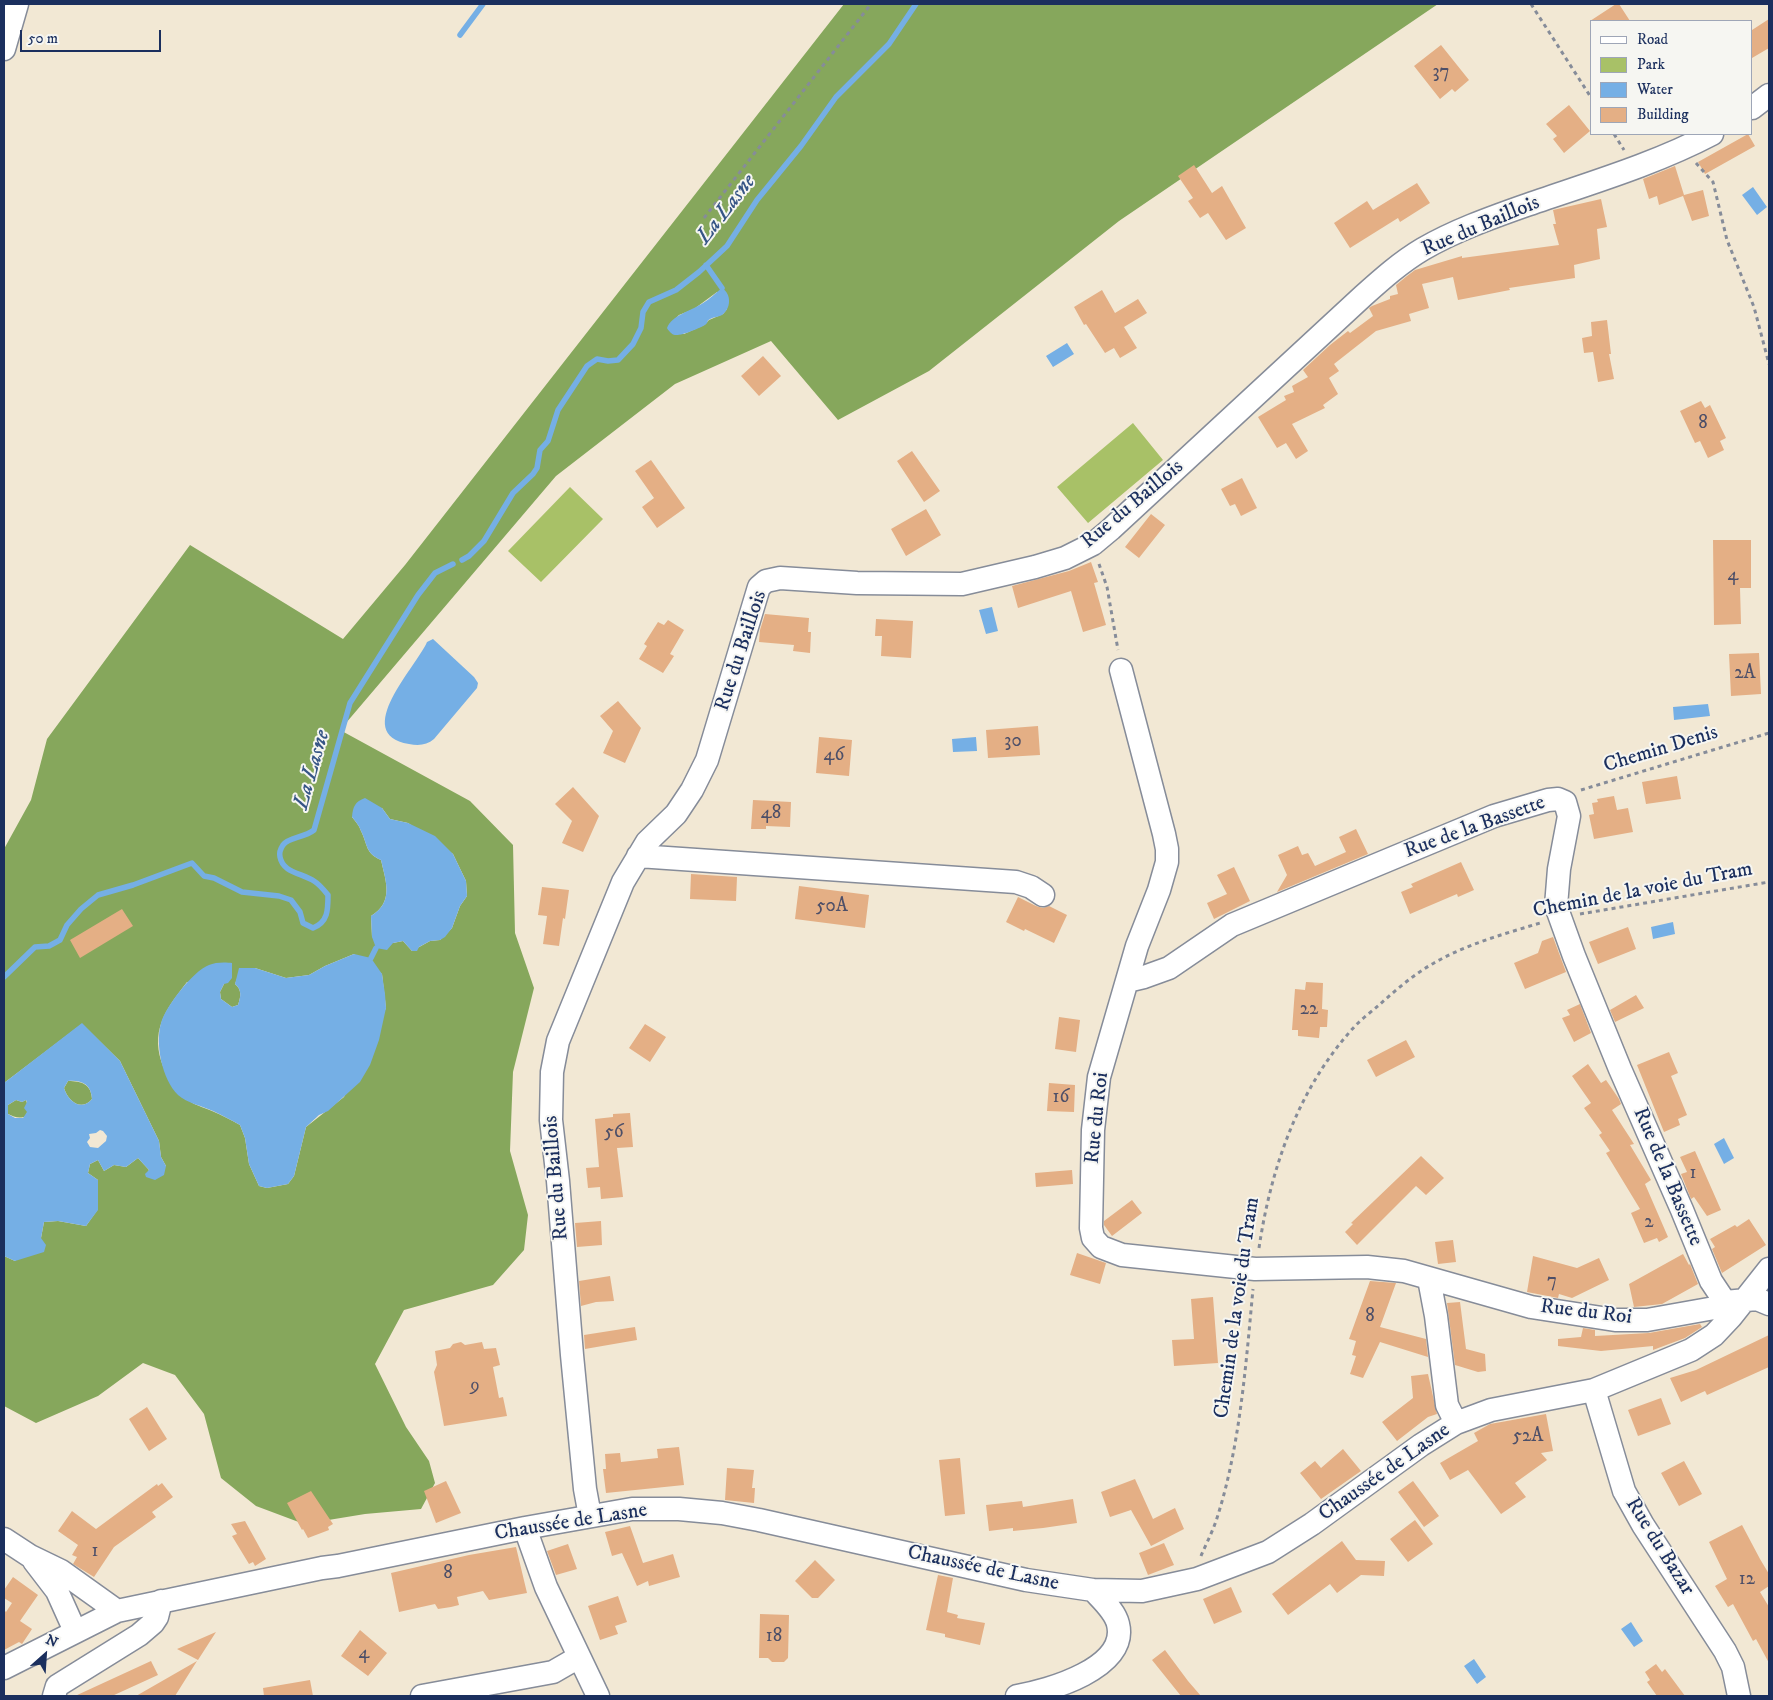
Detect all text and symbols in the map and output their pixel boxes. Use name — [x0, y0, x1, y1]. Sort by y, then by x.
scale bar — [22, 20, 164, 52]
legend — [1590, 20, 1753, 135]
text: 50 m — [28, 29, 58, 48]
text: Road — [1637, 30, 1668, 49]
text: Park — [1637, 55, 1665, 74]
house number: 37 — [1432, 62, 1450, 84]
text: Water — [1637, 80, 1673, 99]
text: Building — [1637, 105, 1689, 124]
water label: La Lasne — [692, 170, 762, 250]
street label: Rue du Baillois — [1418, 191, 1544, 263]
house number: 8 — [1698, 413, 1708, 435]
street label: Rue du Baillois — [1077, 455, 1189, 555]
house number: 4 — [1728, 565, 1738, 587]
street label: Rue du Baillois — [711, 588, 773, 714]
house number: 2A — [1734, 663, 1756, 685]
street label: Chemin Denis — [1601, 721, 1721, 779]
water label: La Lasne — [289, 727, 337, 813]
house number: 30 — [1004, 731, 1022, 753]
house number: 46 — [824, 745, 844, 767]
street label: Rue de la Bassette — [1401, 791, 1549, 865]
house number: 48 — [761, 803, 781, 825]
street label: Chemin de la voie du Tram — [1531, 857, 1755, 925]
house number: 50A — [816, 896, 848, 918]
house number: 22 — [1300, 999, 1318, 1021]
street label: Rue du Roi — [1081, 1071, 1115, 1165]
house number: 16 — [1053, 1087, 1069, 1109]
street label: Rue de la Bassette — [1627, 1104, 1707, 1250]
street label: Rue du Baillois — [539, 1115, 575, 1241]
house number: 56 — [604, 1122, 624, 1144]
house number: 1 — [1690, 1163, 1696, 1185]
street label: Chemin de la voie du Tram — [1210, 1196, 1266, 1420]
house number: 2 — [1644, 1212, 1654, 1234]
house number: 7 — [1547, 1271, 1557, 1293]
street label: Rue du Roi — [1539, 1295, 1633, 1331]
house number: 8 — [1365, 1306, 1375, 1328]
house number: 9 — [470, 1376, 480, 1398]
street label: Chaussée de Lasne — [1315, 1418, 1455, 1528]
house number: 52A — [1513, 1426, 1543, 1448]
street label: Rue du Bazar — [1619, 1493, 1699, 1601]
street label: Chaussée de Lasne — [493, 1498, 649, 1548]
house number: 1 — [92, 1541, 98, 1563]
street label: Chaussée de Lasne — [905, 1541, 1061, 1597]
house number: 8 — [443, 1563, 453, 1585]
house number: 12 — [1739, 1569, 1755, 1591]
house number: 18 — [766, 1626, 782, 1648]
north arrow — [20, 1630, 70, 1680]
text: N — [42, 1631, 61, 1652]
house number: 4 — [359, 1643, 369, 1665]

